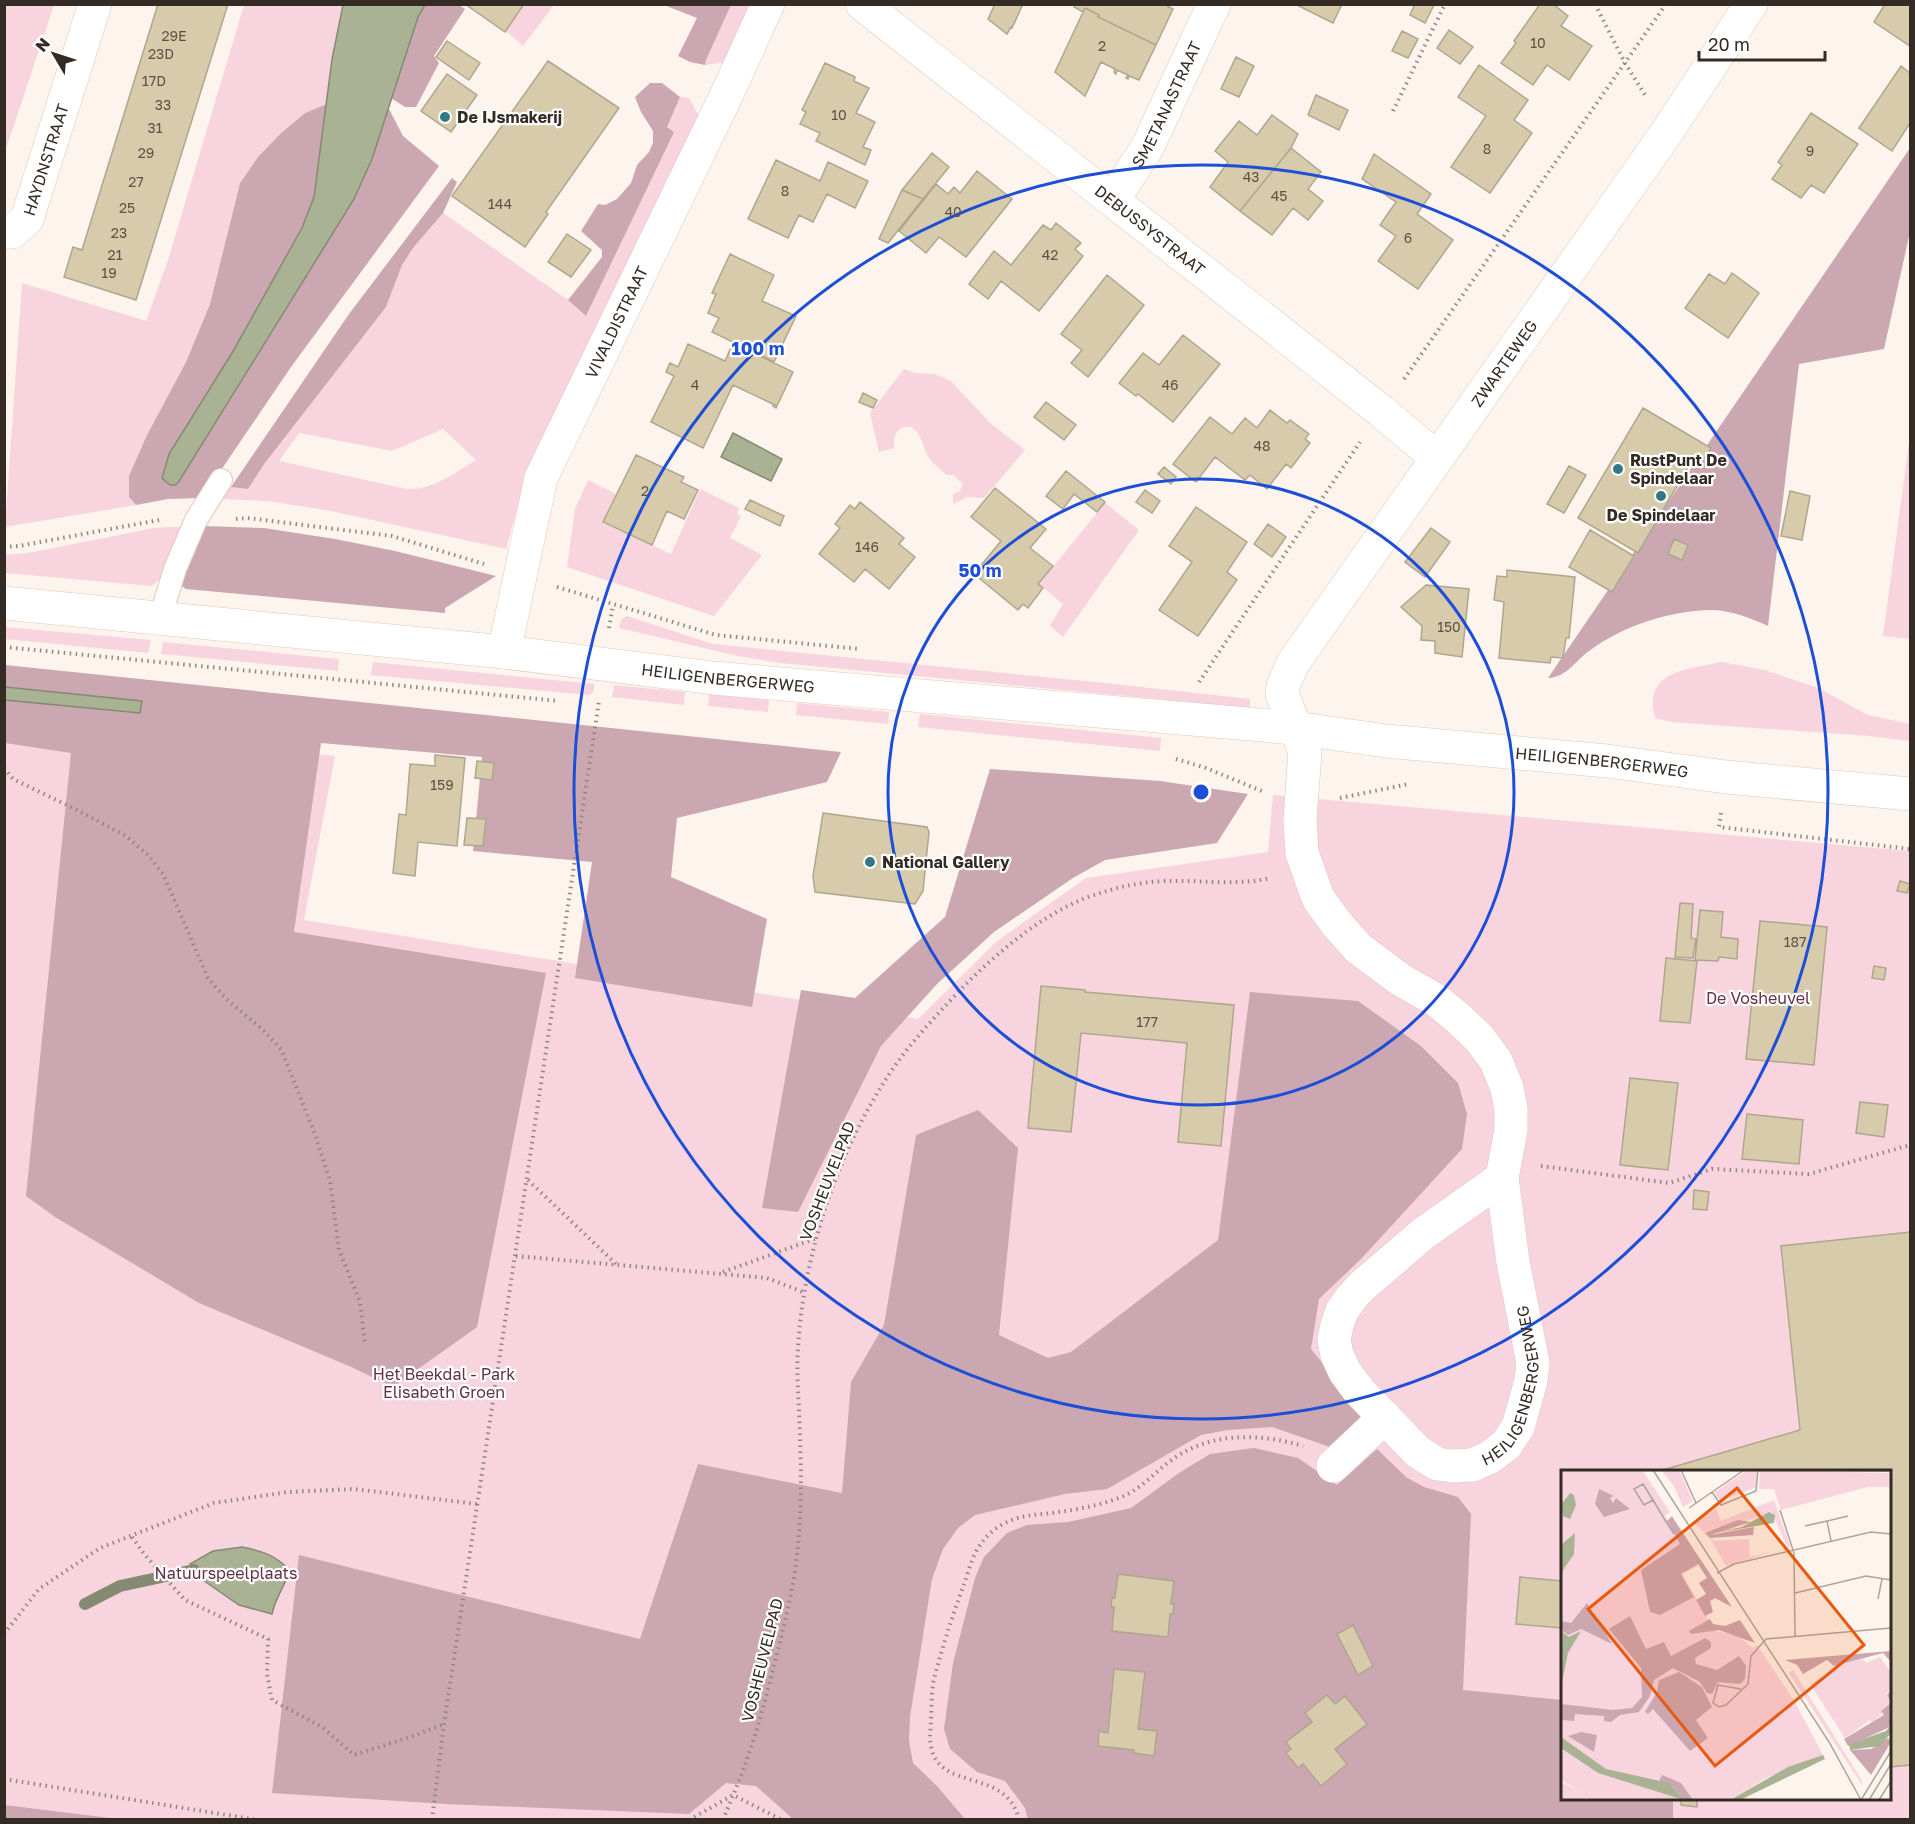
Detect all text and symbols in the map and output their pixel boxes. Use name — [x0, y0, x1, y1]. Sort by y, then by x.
north arrow — [24, 24, 84, 84]
scale bar — [1699, 24, 1825, 62]
house number: 29E — [161, 27, 187, 44]
text: 20 m — [1708, 33, 1750, 55]
text: N — [31, 34, 54, 56]
house number: 10 — [1530, 34, 1546, 51]
house number: 2 — [1098, 37, 1106, 54]
street label: SMETANASTRAAT — [1127, 38, 1205, 171]
house number: 23D — [148, 45, 174, 62]
house number: 17D — [142, 72, 166, 89]
house number: 33 — [155, 96, 171, 113]
street label: HAYDNSTRAAT — [19, 101, 73, 218]
house number: 10 — [831, 106, 847, 123]
place label: De IJsmakerij — [457, 107, 562, 127]
marker: De IJsmakerij — [438, 110, 452, 124]
house number: 31 — [148, 119, 163, 136]
house number: 8 — [1483, 140, 1491, 157]
house number: 9 — [1806, 142, 1814, 159]
house number: 29 — [138, 144, 154, 161]
house number: 43 — [1243, 168, 1259, 185]
house number: 27 — [128, 173, 144, 190]
street label: DEBUSSYSTRAAT — [1091, 180, 1209, 279]
house number: 8 — [781, 182, 789, 199]
house number: 45 — [1271, 187, 1287, 204]
house number: 144 — [488, 195, 512, 212]
house number: 25 — [119, 199, 135, 216]
house number: 40 — [944, 203, 962, 220]
house number: 23 — [111, 224, 127, 241]
house number: 6 — [1404, 229, 1412, 246]
house number: 21 — [108, 246, 123, 263]
house number: 42 — [1042, 246, 1058, 263]
street label: VIVALDISTRAAT — [581, 263, 652, 382]
house number: 19 — [101, 264, 117, 281]
street label: ZWARTEWEG — [1467, 316, 1542, 411]
text: 100 m — [732, 337, 784, 359]
house number: 4 — [691, 376, 699, 393]
house number: 46 — [1161, 376, 1179, 393]
house number: 48 — [1253, 437, 1271, 454]
place label: RustPunt De Spindelaar — [1630, 450, 1727, 488]
marker: RustPunt De Spindelaar — [1611, 462, 1625, 476]
house number: 2 — [641, 482, 649, 499]
marker: De Spindelaar — [1654, 489, 1668, 503]
place label: De Spindelaar — [1607, 505, 1715, 525]
house number: 146 — [855, 538, 879, 555]
text: 50 m — [959, 559, 1001, 581]
house number: 150 — [1437, 618, 1461, 635]
street label: HEILIGENBERGERWEG — [640, 659, 815, 697]
street label: HEILIGENBERGERWEG — [1514, 743, 1690, 782]
house number: 159 — [430, 776, 454, 793]
centre of rings — [1191, 782, 1211, 802]
place label: National Gallery — [882, 852, 1010, 872]
marker: National Gallery — [863, 855, 877, 869]
house number: 187 — [1784, 933, 1806, 950]
park label: De Vosheuvel — [1706, 988, 1810, 1008]
house number: 177 — [1136, 1013, 1158, 1030]
street label: VOSHEUVELPAD — [795, 1118, 859, 1244]
street label: HEILIGENBERGERWEG — [1478, 1304, 1543, 1470]
park label: Het Beekdal - Park Elisabeth Groen — [373, 1364, 515, 1402]
inset map — [1561, 1470, 1891, 1800]
park label: Natuurspeelplaats — [155, 1563, 297, 1583]
street label: VOSHEUVELPAD — [737, 1596, 787, 1724]

